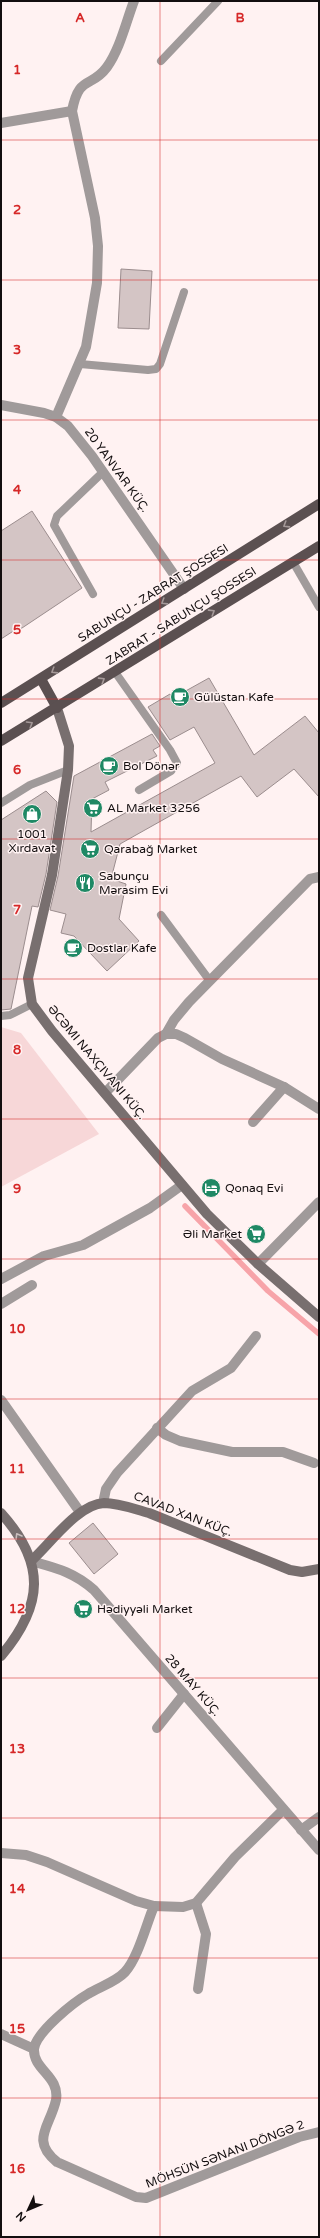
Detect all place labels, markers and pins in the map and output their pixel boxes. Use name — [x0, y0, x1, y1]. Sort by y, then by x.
cafe icon: Gülüstan Kafe — [169, 686, 191, 708]
place label: Gülüstan Kafe — [194, 690, 274, 704]
cafe icon: Bol Dönər — [98, 755, 120, 777]
place label: Bol Dönər — [123, 759, 180, 773]
supermarket icon: AL Market 3256 — [82, 797, 104, 819]
place label: AL Market 3256 — [107, 801, 200, 815]
shop icon: 1001 Xırdavat — [21, 803, 43, 825]
place label: 1001 Xırdavat — [8, 827, 56, 855]
supermarket icon: Qarabağ Market — [79, 838, 101, 860]
place label: Qarabağ Market — [104, 842, 198, 856]
place label: Sabunçu Mərasim Evi — [99, 869, 168, 897]
restaurant icon: Sabunçu Mərasim Evi — [74, 872, 96, 894]
cafe icon: Dostlar Kafe — [62, 937, 84, 959]
place label: Dostlar Kafe — [87, 941, 157, 955]
hotel icon: Qonaq Evi — [200, 1177, 222, 1199]
place label: Qonaq Evi — [225, 1181, 283, 1195]
supermarket icon: Əli Market — [245, 1223, 267, 1245]
place label: Əli Market — [183, 1227, 242, 1241]
supermarket icon: Hədiyyəli Market — [72, 1598, 94, 1620]
place label: Hədiyyəli Market — [97, 1602, 193, 1616]

